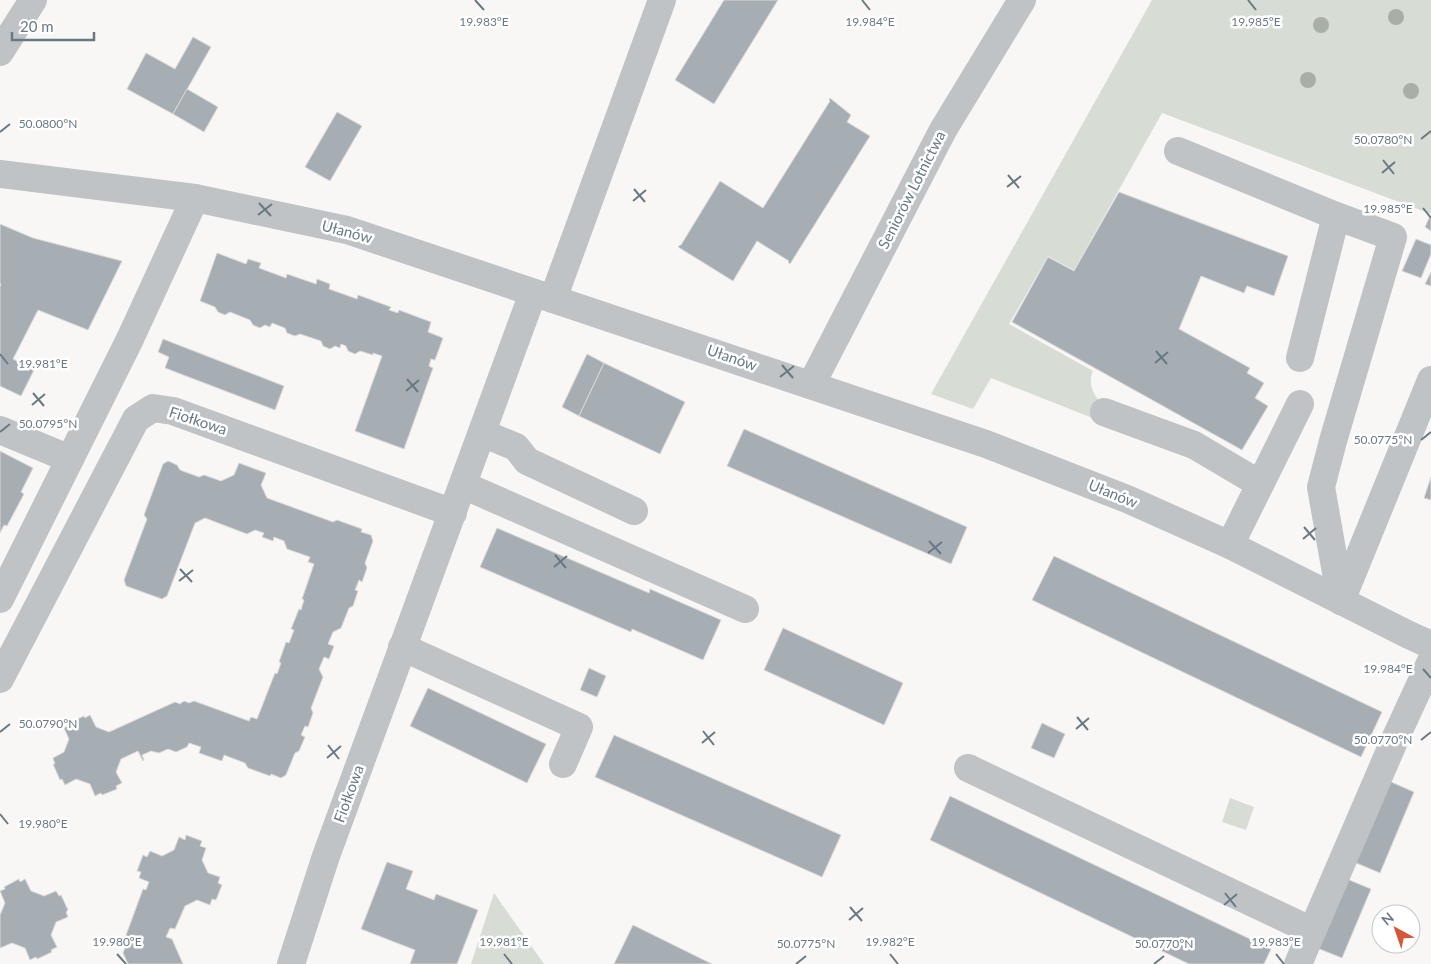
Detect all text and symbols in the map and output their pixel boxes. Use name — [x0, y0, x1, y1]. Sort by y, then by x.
scale bar — [12, 10, 95, 42]
text: 19.983°E — [459, 14, 509, 29]
text: 19.984°E — [845, 14, 895, 29]
text: 19.985°E — [1231, 14, 1281, 29]
text: 20 m — [20, 17, 54, 35]
text: 50.0800°N — [19, 116, 77, 131]
street label: Seniorów Lotnictwa — [874, 128, 949, 252]
text: 50.0780°N — [1354, 132, 1412, 147]
text: 19.985°E — [1363, 201, 1413, 216]
street label: Ułanów — [320, 216, 375, 246]
street label: Ułanów — [705, 340, 760, 374]
text: 19.981°E — [18, 356, 68, 371]
street label: Fiołkowa — [167, 402, 230, 438]
text: 50.0795°N — [19, 416, 77, 431]
text: 50.0775°N — [1354, 432, 1412, 447]
street label: Ułanów — [1086, 475, 1141, 511]
text: 19.984°E — [1363, 661, 1413, 676]
text: 50.0790°N — [19, 716, 77, 731]
text: 50.0770°N — [1354, 732, 1412, 747]
street label: Fiołkowa — [329, 762, 367, 825]
text: 19.980°E — [18, 816, 68, 831]
north arrow — [1371, 904, 1421, 954]
text: N — [1378, 909, 1397, 929]
text: 19.980°E — [92, 934, 142, 949]
text: 19.981°E — [479, 934, 529, 949]
text: 19.982°E — [865, 934, 915, 949]
text: 19.983°E — [1251, 934, 1301, 949]
text: 50.0775°N — [777, 936, 835, 951]
text: 50.0770°N — [1135, 936, 1193, 951]

